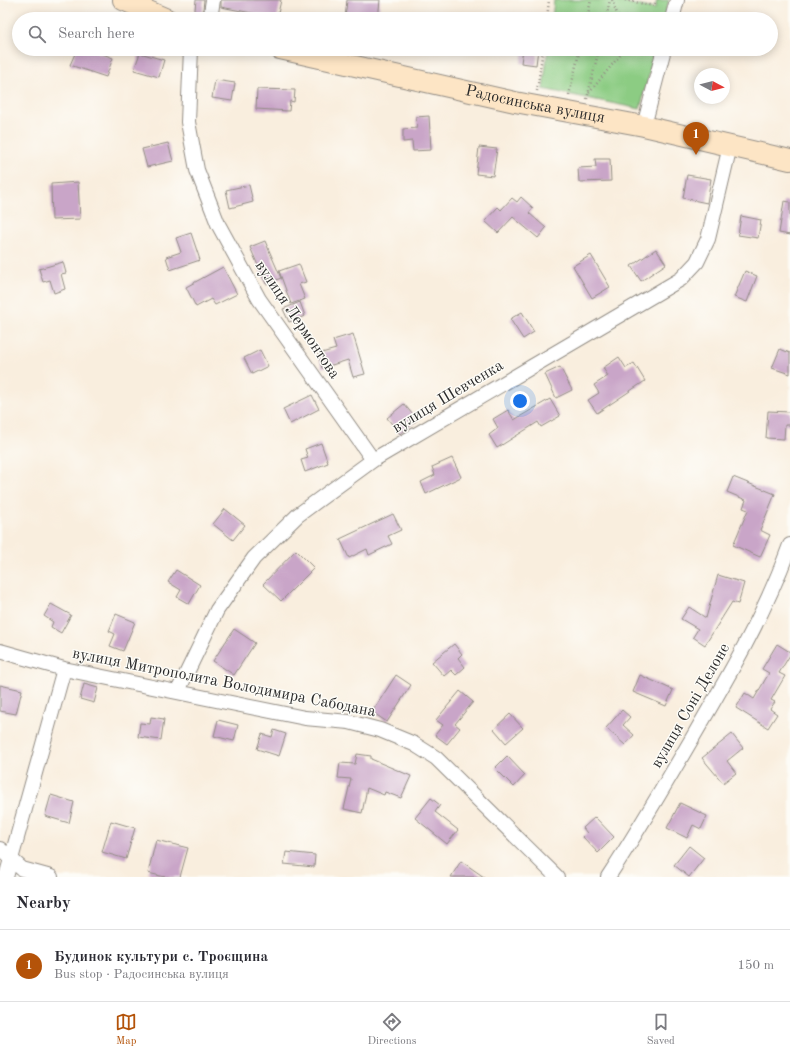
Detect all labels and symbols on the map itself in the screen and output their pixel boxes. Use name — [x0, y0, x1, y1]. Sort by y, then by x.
north arrow — [694, 68, 730, 104]
street label: Радосинська вулиця — [464, 83, 606, 127]
pin: 1 — [683, 122, 709, 155]
street label: вулиця Лермонтова — [252, 258, 342, 382]
street label: вулиця Шевченка — [390, 358, 506, 436]
your location — [510, 391, 530, 411]
street label: вулиця Соні Делоне — [649, 641, 733, 771]
street label: вулиця Митрополита Володимира Сабодана — [71, 646, 377, 720]

